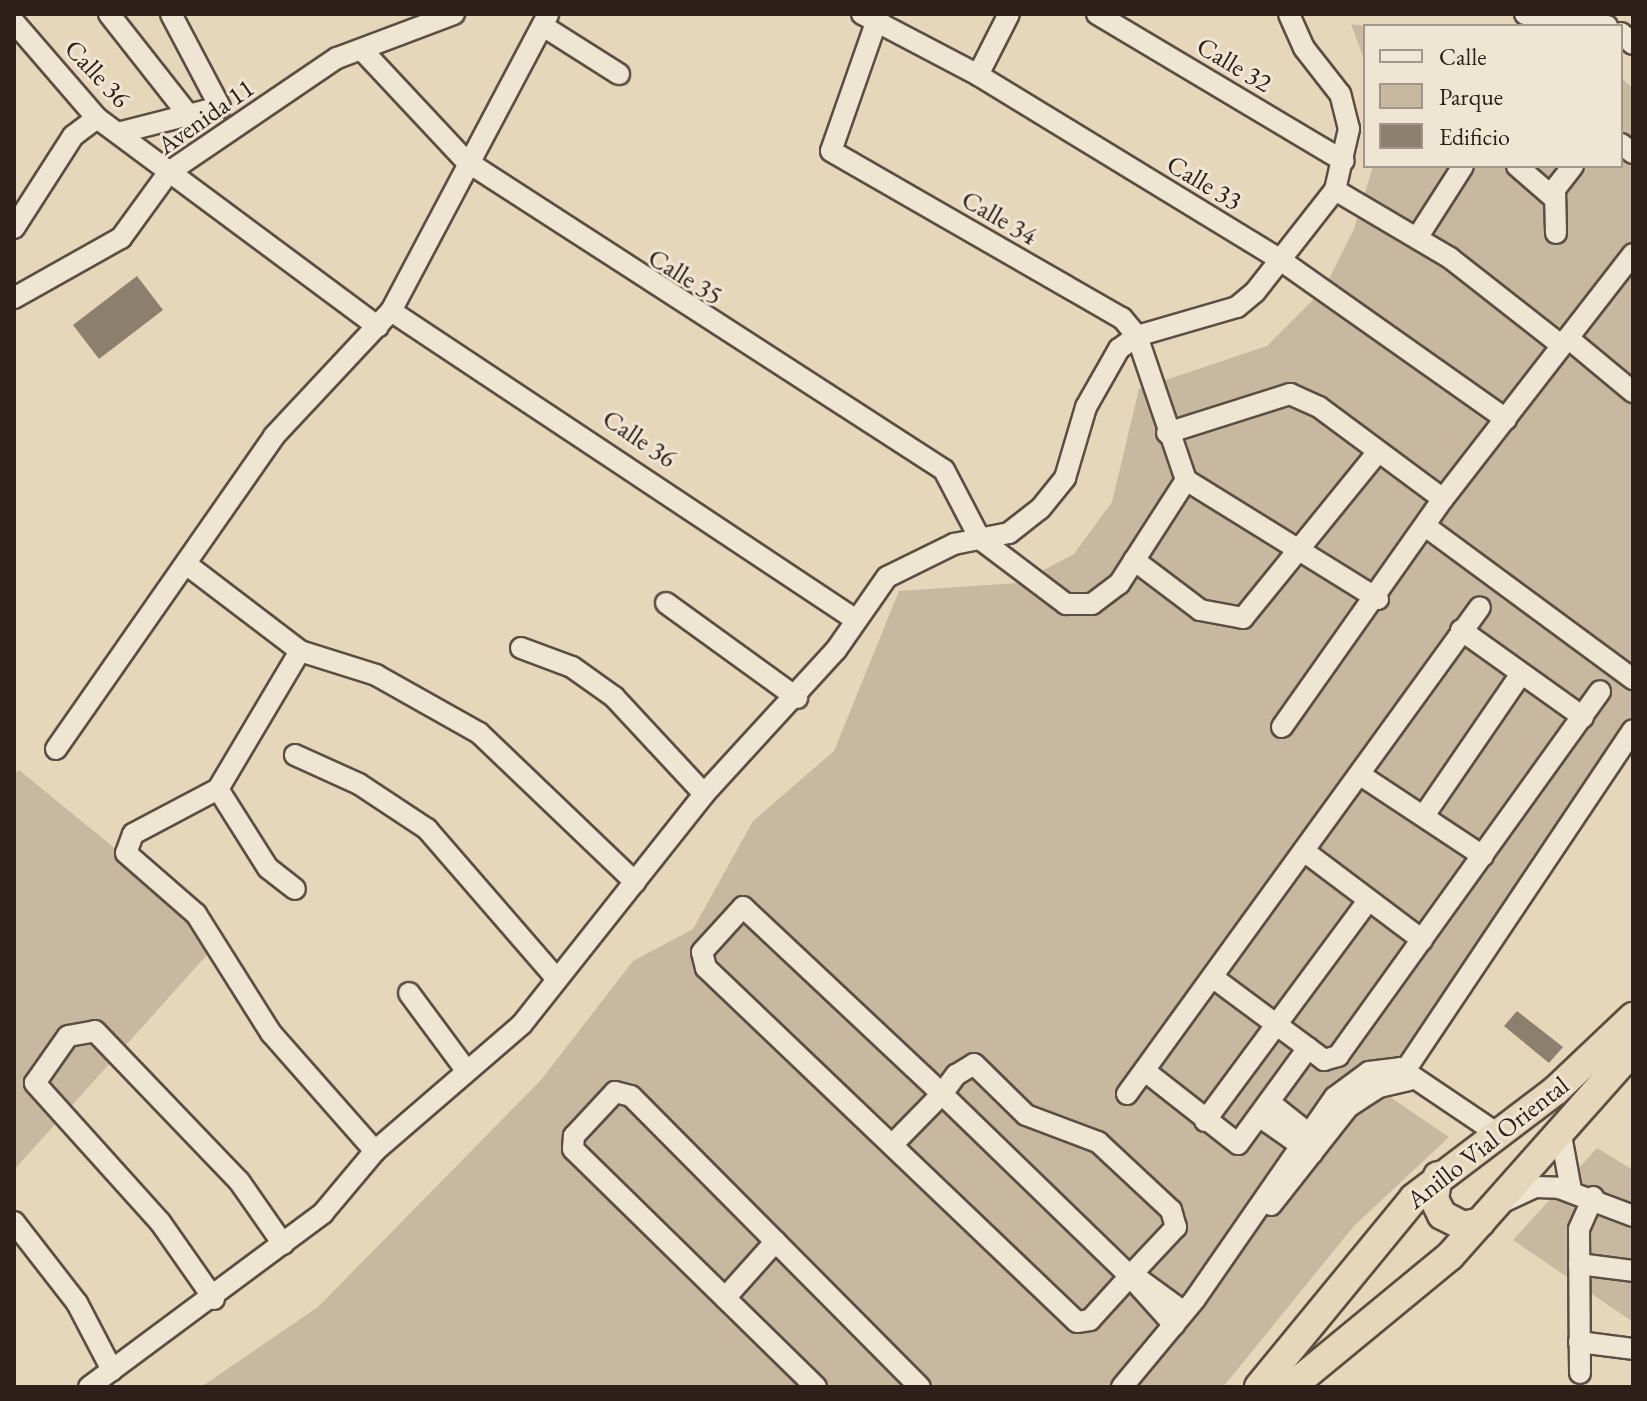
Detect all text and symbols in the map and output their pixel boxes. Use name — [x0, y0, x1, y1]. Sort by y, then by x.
legend — [1363, 24, 1623, 168]
street label: Calle 32 — [1191, 31, 1277, 99]
street label: Calle 36 — [58, 34, 136, 114]
text: Calle — [1439, 41, 1487, 72]
street label: Avenida 11 — [152, 72, 260, 162]
text: Parque — [1439, 81, 1503, 112]
text: Edificio — [1439, 121, 1510, 152]
street label: Calle 33 — [1161, 149, 1247, 217]
street label: Calle 34 — [956, 184, 1042, 252]
street label: Calle 35 — [642, 242, 728, 312]
street label: Calle 36 — [596, 403, 682, 475]
street label: Anillo Vial Oriental — [1401, 1070, 1575, 1216]

